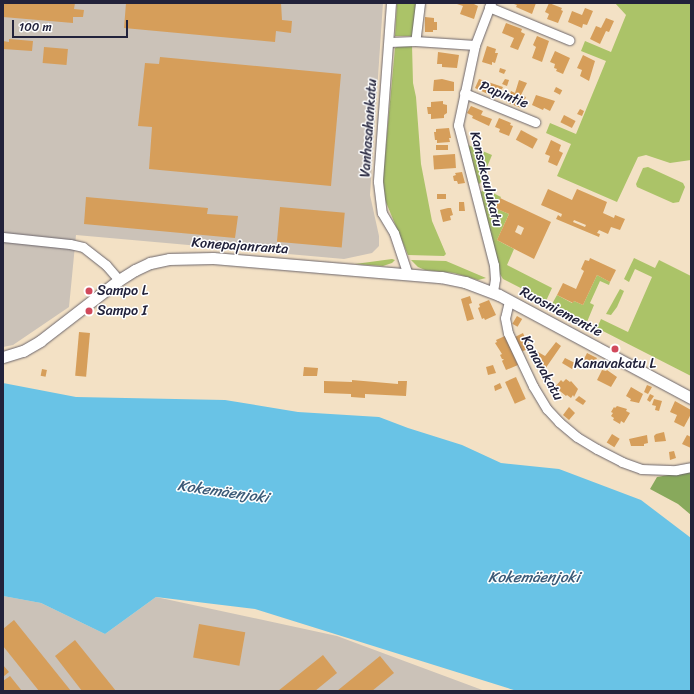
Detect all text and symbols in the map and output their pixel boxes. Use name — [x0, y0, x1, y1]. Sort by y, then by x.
scale bar — [14, 12, 130, 38]
text: 100 m — [19, 16, 52, 38]
street label: Vanhasahankatu — [357, 78, 381, 178]
street label: Papintie — [477, 78, 531, 112]
street label: Kansakoulukatu — [466, 130, 506, 228]
street label: Konepajanranta — [191, 234, 289, 258]
place label: Sampo L — [97, 283, 148, 299]
street label: Ruosniementie — [517, 283, 605, 341]
marker: Sampo L — [84, 286, 94, 296]
place label: Sampo I — [97, 303, 147, 319]
marker: Sampo I — [84, 306, 94, 316]
street label: Kanavakatu — [517, 333, 567, 403]
marker: Kanavakatu L — [610, 344, 620, 354]
place label: Kanavakatu L — [574, 356, 656, 372]
water label: Kokemäenjoki — [176, 477, 270, 507]
water label: Kokemäenjoki — [488, 569, 580, 587]

